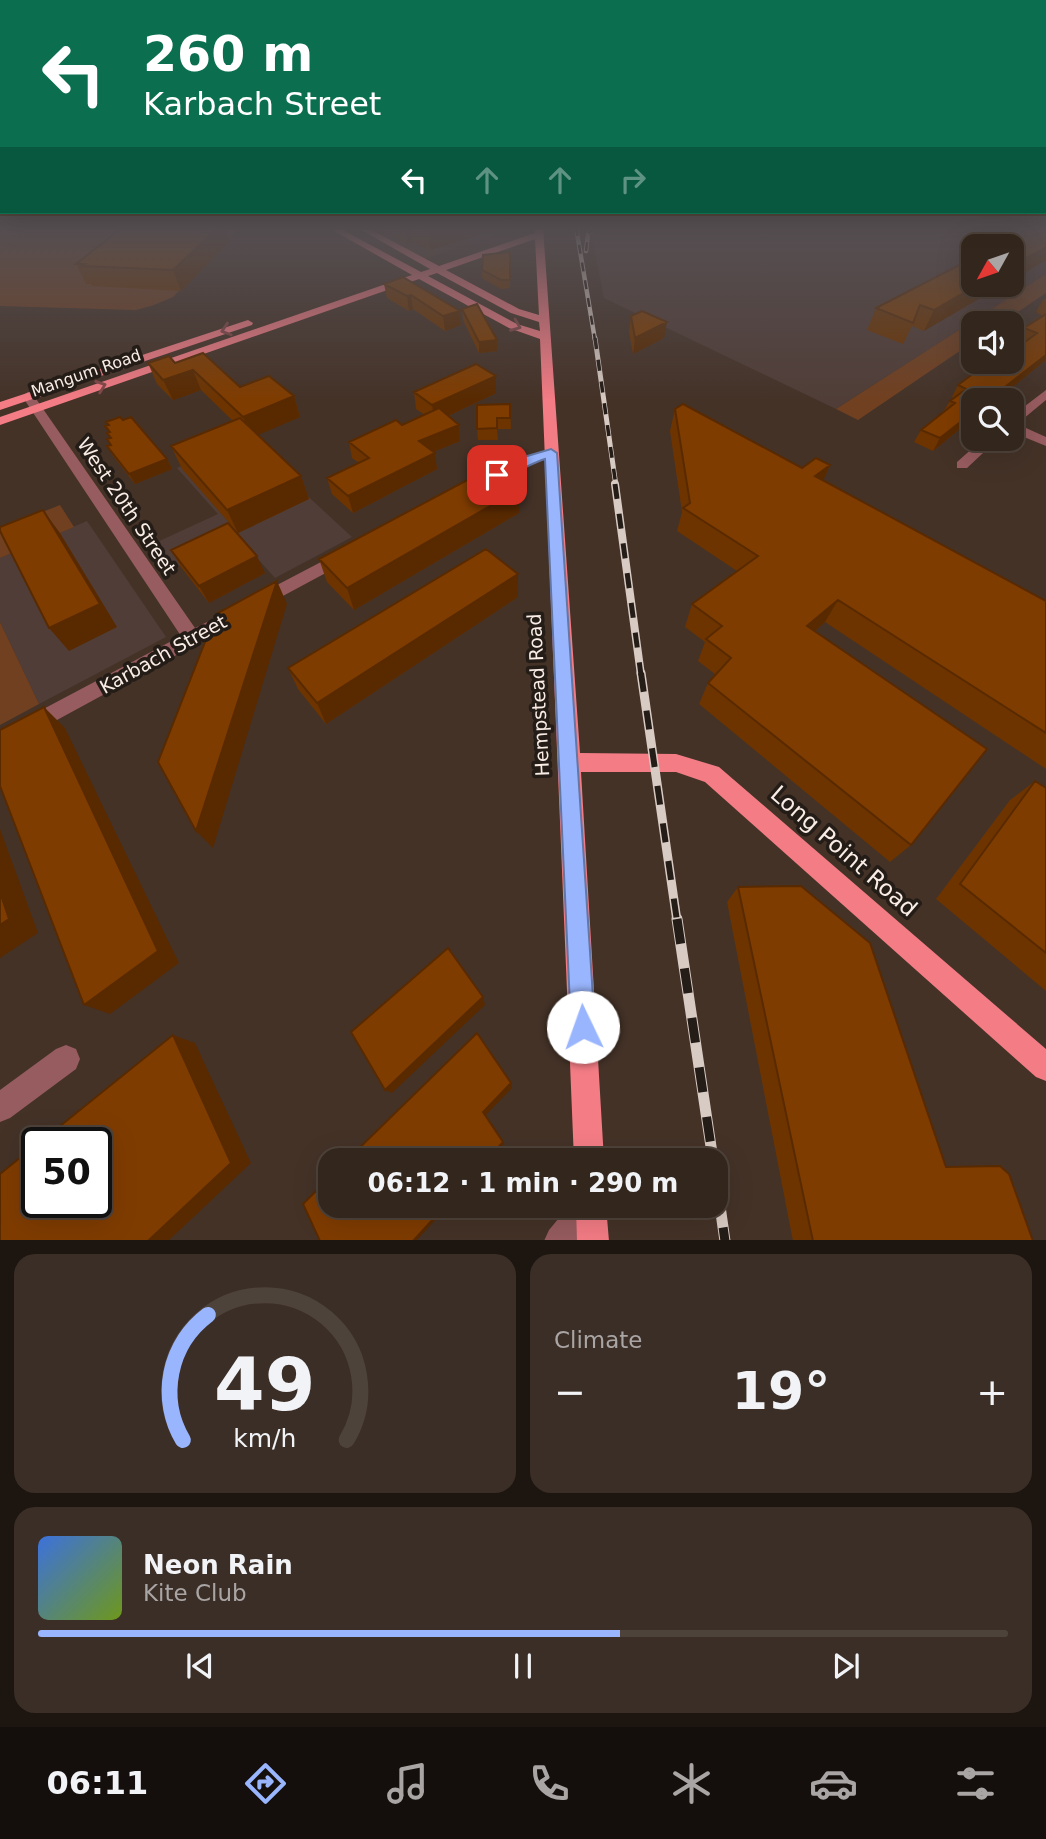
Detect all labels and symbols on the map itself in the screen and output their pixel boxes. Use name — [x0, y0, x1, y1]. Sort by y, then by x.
north arrow — [961, 234, 1024, 298]
one-way arrow — [508, 318, 521, 332]
one-way arrow — [221, 321, 233, 336]
street label: Mangum Road — [29, 345, 143, 401]
one-way arrow — [94, 380, 107, 394]
street label: West 20th Street — [73, 433, 181, 579]
pin — [467, 445, 527, 505]
street label: Karbach Street — [96, 610, 230, 698]
street label: Hempstead Road — [523, 613, 553, 777]
street label: Long Point Road — [766, 780, 922, 922]
position arrow — [546, 990, 620, 1064]
speed limit sign: 50 — [21, 1127, 112, 1218]

